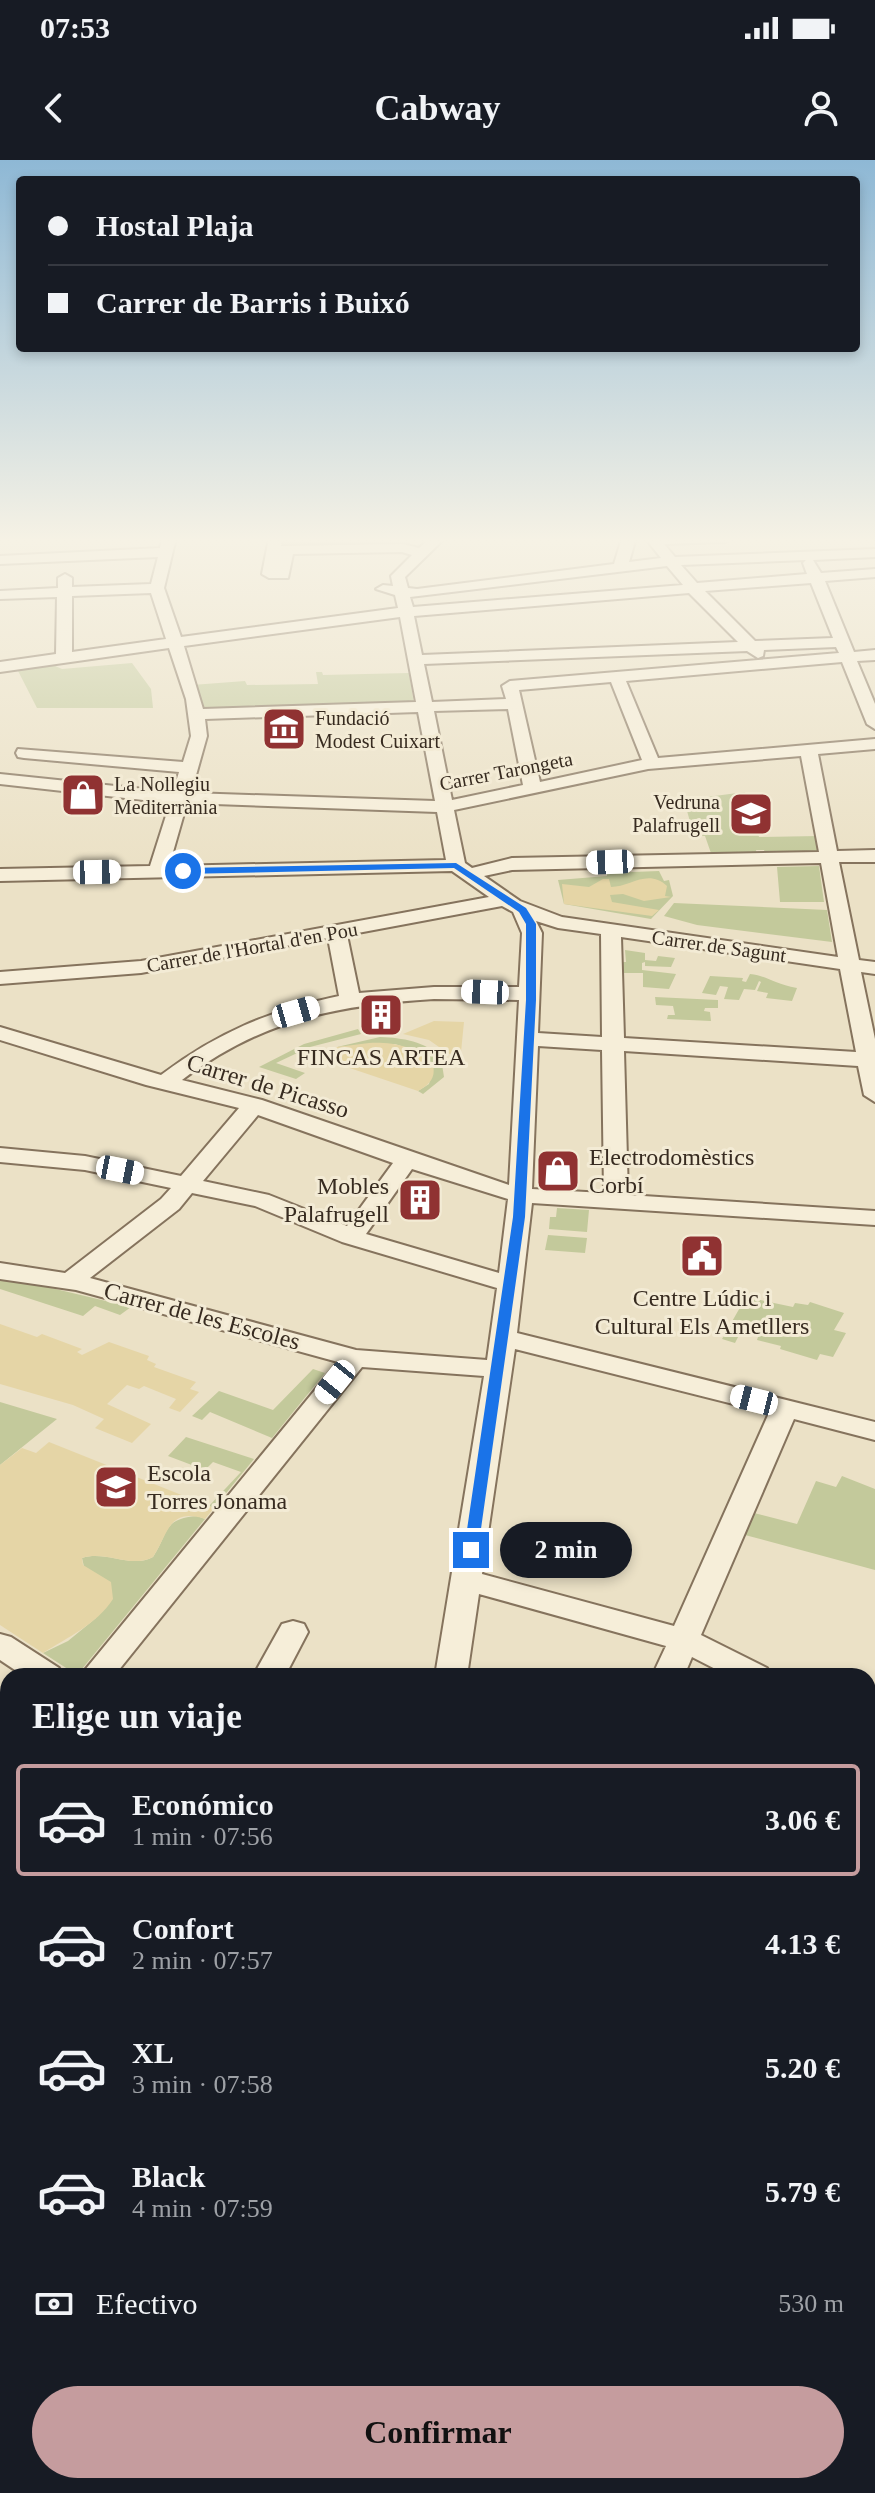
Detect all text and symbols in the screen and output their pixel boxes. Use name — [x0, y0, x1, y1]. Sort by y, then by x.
text: 07:53 — [40, 11, 110, 44]
icon: back — [32, 86, 76, 130]
icon: person — [799, 86, 843, 130]
text: Cabway — [374, 88, 501, 128]
text: Hostal Plaja — [96, 209, 254, 242]
text: Carrer de Barris i Buixó — [96, 286, 410, 319]
museum icon: Fundació Modest Cuixart — [260, 705, 308, 753]
place label: Fundació Modest Cuixart — [315, 707, 440, 752]
street label: Carrer Tarongeta — [437, 747, 575, 796]
shop icon: La Nollegiu Mediterrània — [59, 771, 107, 819]
place label: La Nollegiu Mediterrània — [114, 773, 217, 818]
school or university icon: Vedruna Palafrugell — [727, 790, 775, 838]
place label: Vedruna Palafrugell — [632, 791, 720, 837]
car — [586, 849, 634, 875]
route start — [165, 853, 201, 889]
car — [73, 860, 121, 884]
street label: Carrer de l'Hortal d'en Pou — [145, 918, 359, 976]
street label: Carrer de Sagunt — [650, 926, 788, 967]
car — [461, 979, 509, 1005]
building icon: FINCAS ARTEA — [357, 991, 405, 1039]
car — [270, 994, 322, 1030]
place label: FINCAS ARTEA — [297, 1044, 466, 1070]
street label: Carrer de Picasso — [184, 1049, 352, 1123]
place label: Electrodomèstics Corbí — [589, 1144, 754, 1198]
shop icon: Electrodomèstics Corbí — [534, 1147, 582, 1195]
car — [94, 1154, 146, 1186]
place label: Mobles Palafrugell — [284, 1173, 389, 1227]
building icon: Mobles Palafrugell — [396, 1176, 444, 1224]
public building icon: Centre Lúdic i Cultural Els Ametllers — [678, 1232, 726, 1280]
street label: Carrer de les Escoles — [101, 1277, 303, 1355]
place label: Centre Lúdic i Cultural Els Ametllers — [595, 1285, 809, 1339]
car — [311, 1356, 359, 1408]
car — [728, 1383, 780, 1417]
place label: Escola Torres Jonama — [147, 1460, 288, 1514]
school or university icon: Escola Torres Jonama — [92, 1463, 140, 1511]
callout: 2 min — [499, 1522, 631, 1578]
route end — [453, 1532, 489, 1568]
text: 2 min — [535, 1535, 597, 1564]
text: Elige un viaje — [32, 1696, 242, 1736]
icon: car — [36, 1784, 108, 1856]
text: Económico — [132, 1788, 274, 1821]
text: 3.06 € — [765, 1803, 840, 1836]
text: 1 min · 07:56 — [132, 1822, 273, 1851]
icon: car — [36, 1908, 108, 1980]
text: Confort — [132, 1912, 234, 1945]
text: 4.13 € — [765, 1927, 840, 1960]
text: 2 min · 07:57 — [132, 1946, 273, 1975]
icon: car — [36, 2032, 108, 2104]
text: XL — [132, 2036, 174, 2069]
text: 5.20 € — [765, 2051, 840, 2084]
text: 3 min · 07:58 — [132, 2070, 273, 2099]
icon: car — [36, 2156, 108, 2228]
text: Black — [132, 2160, 205, 2193]
text: 5.79 € — [765, 2175, 840, 2208]
text: 4 min · 07:59 — [132, 2194, 273, 2223]
icon: cash — [32, 2282, 76, 2326]
text: Efectivo — [96, 2287, 198, 2320]
text: 530 m — [778, 2289, 844, 2318]
button: Confirmar — [32, 2386, 844, 2478]

